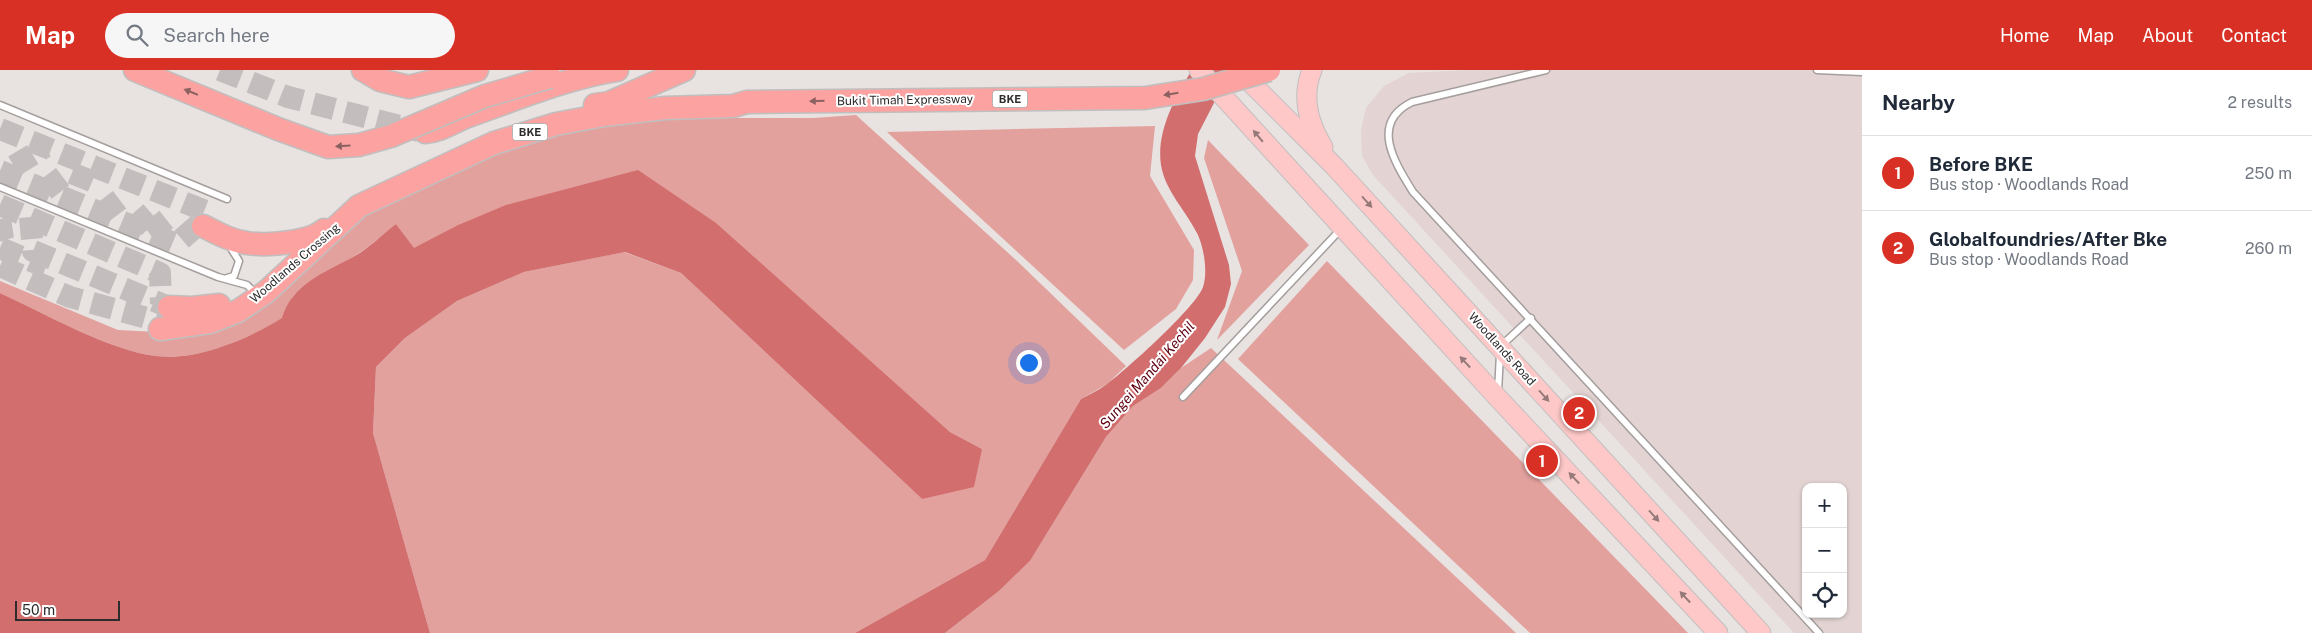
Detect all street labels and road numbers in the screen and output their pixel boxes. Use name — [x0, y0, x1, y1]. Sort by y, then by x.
road number: BKE — [992, 90, 1028, 108]
street label: Bukit Timah Expressway — [837, 92, 974, 108]
road number: BKE — [512, 124, 548, 140]
street label: Woodlands Crossing — [247, 220, 343, 306]
street label: Woodlands Road — [1466, 310, 1538, 388]

